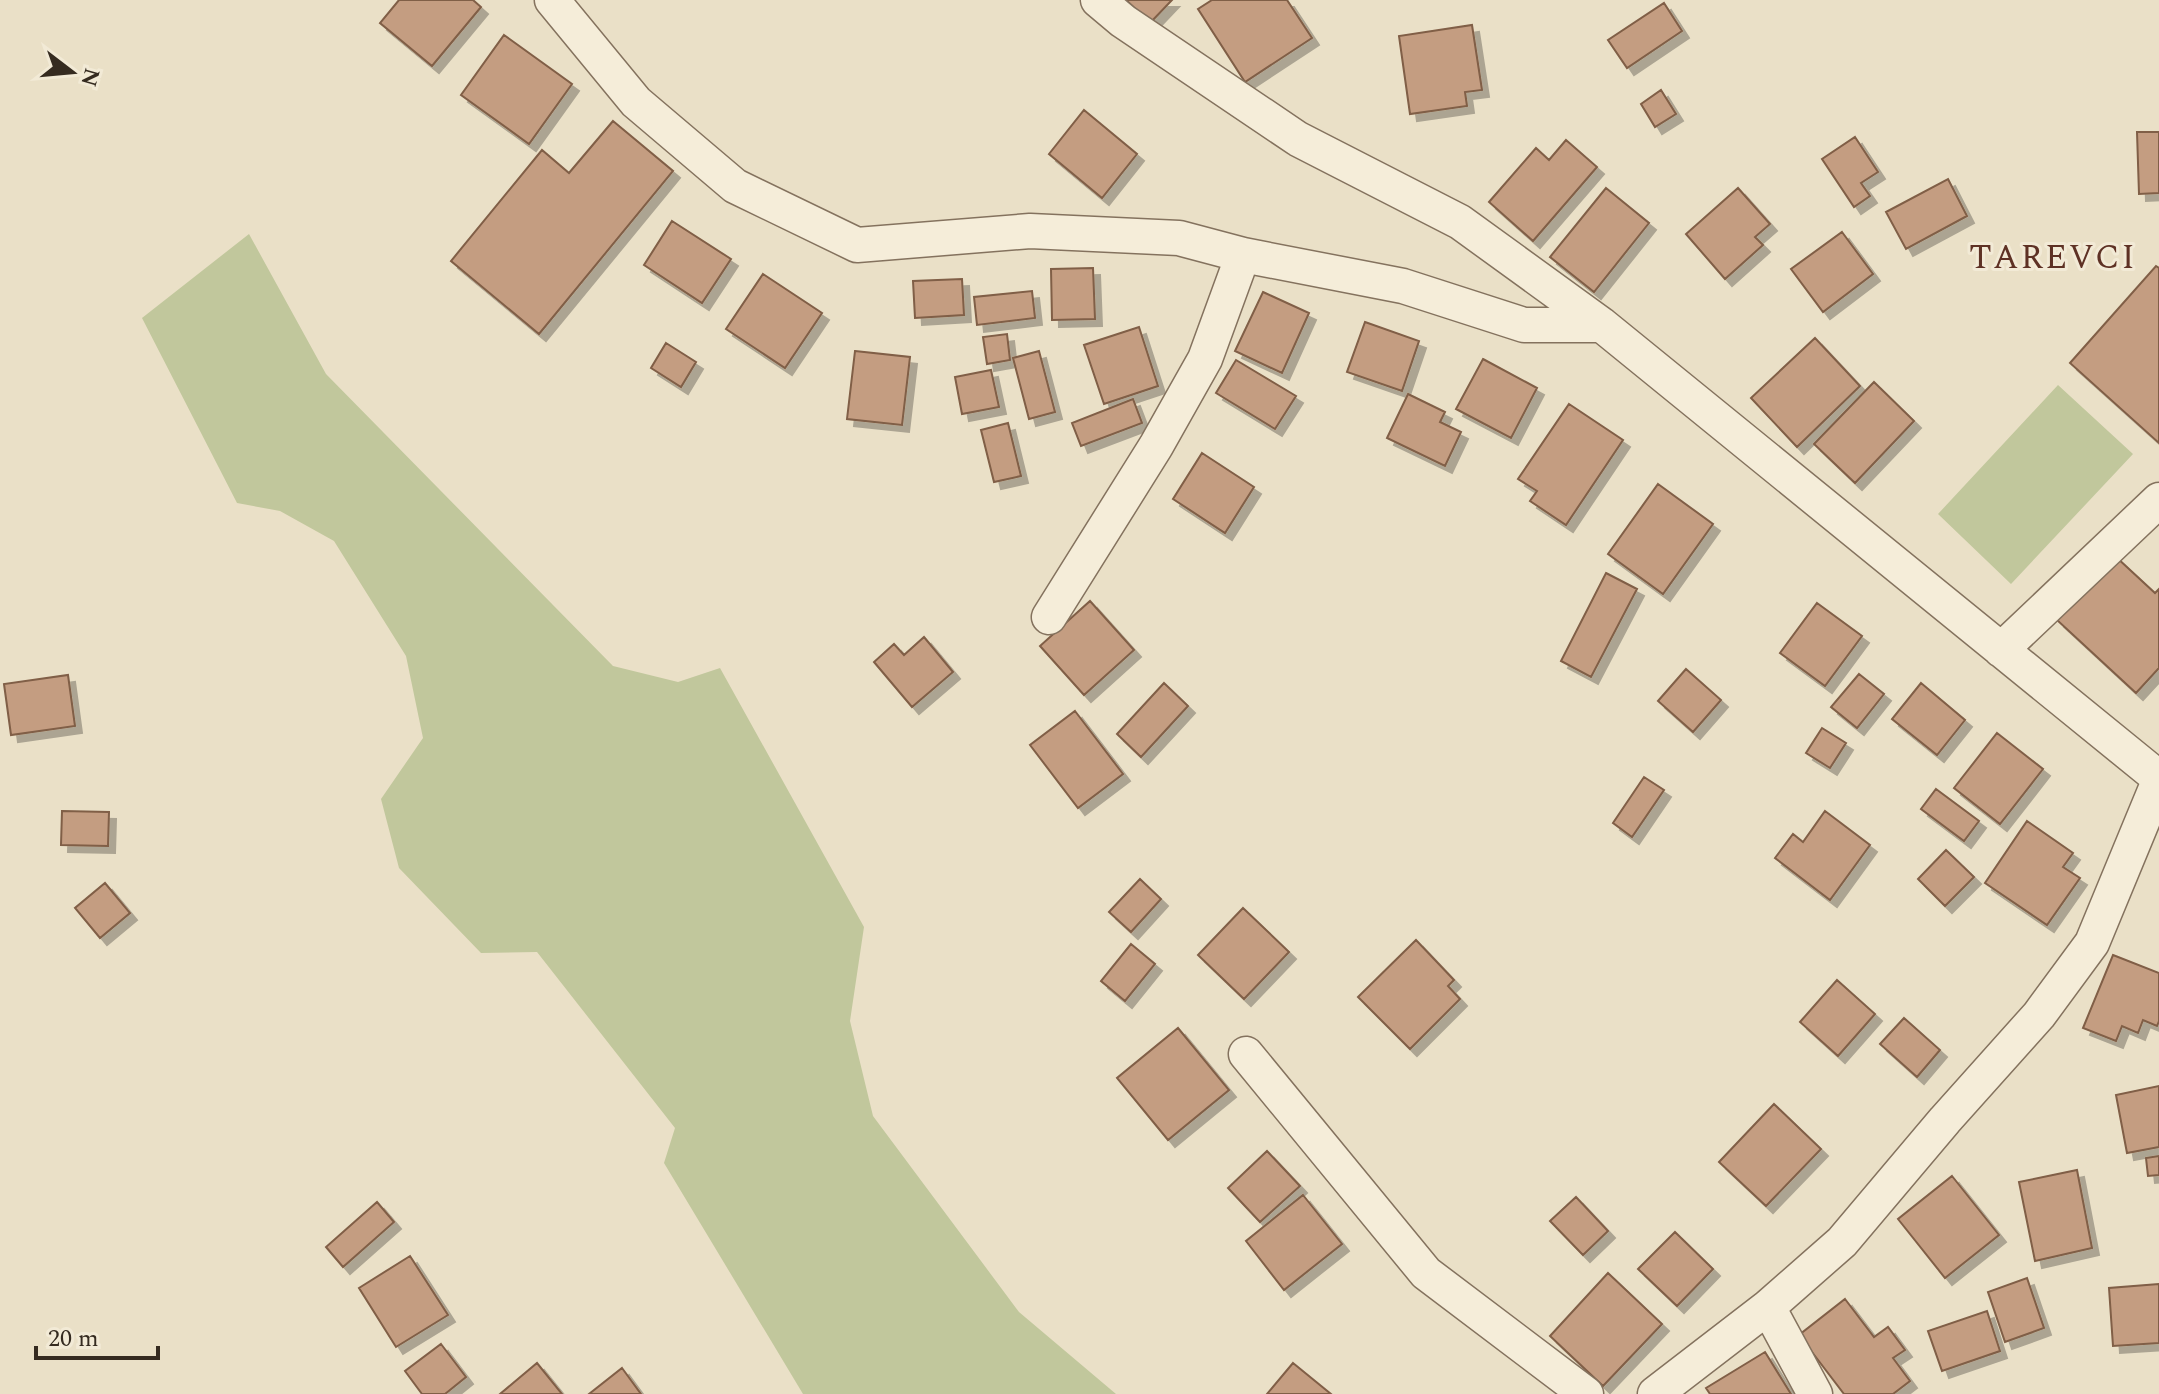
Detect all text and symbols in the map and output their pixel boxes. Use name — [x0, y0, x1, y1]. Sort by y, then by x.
north arrow — [32, 32, 112, 112]
text: N — [71, 64, 108, 90]
district label: TAREVCI — [1969, 232, 2137, 284]
scale bar — [36, 1310, 158, 1360]
text: 20 m — [48, 1321, 99, 1357]

